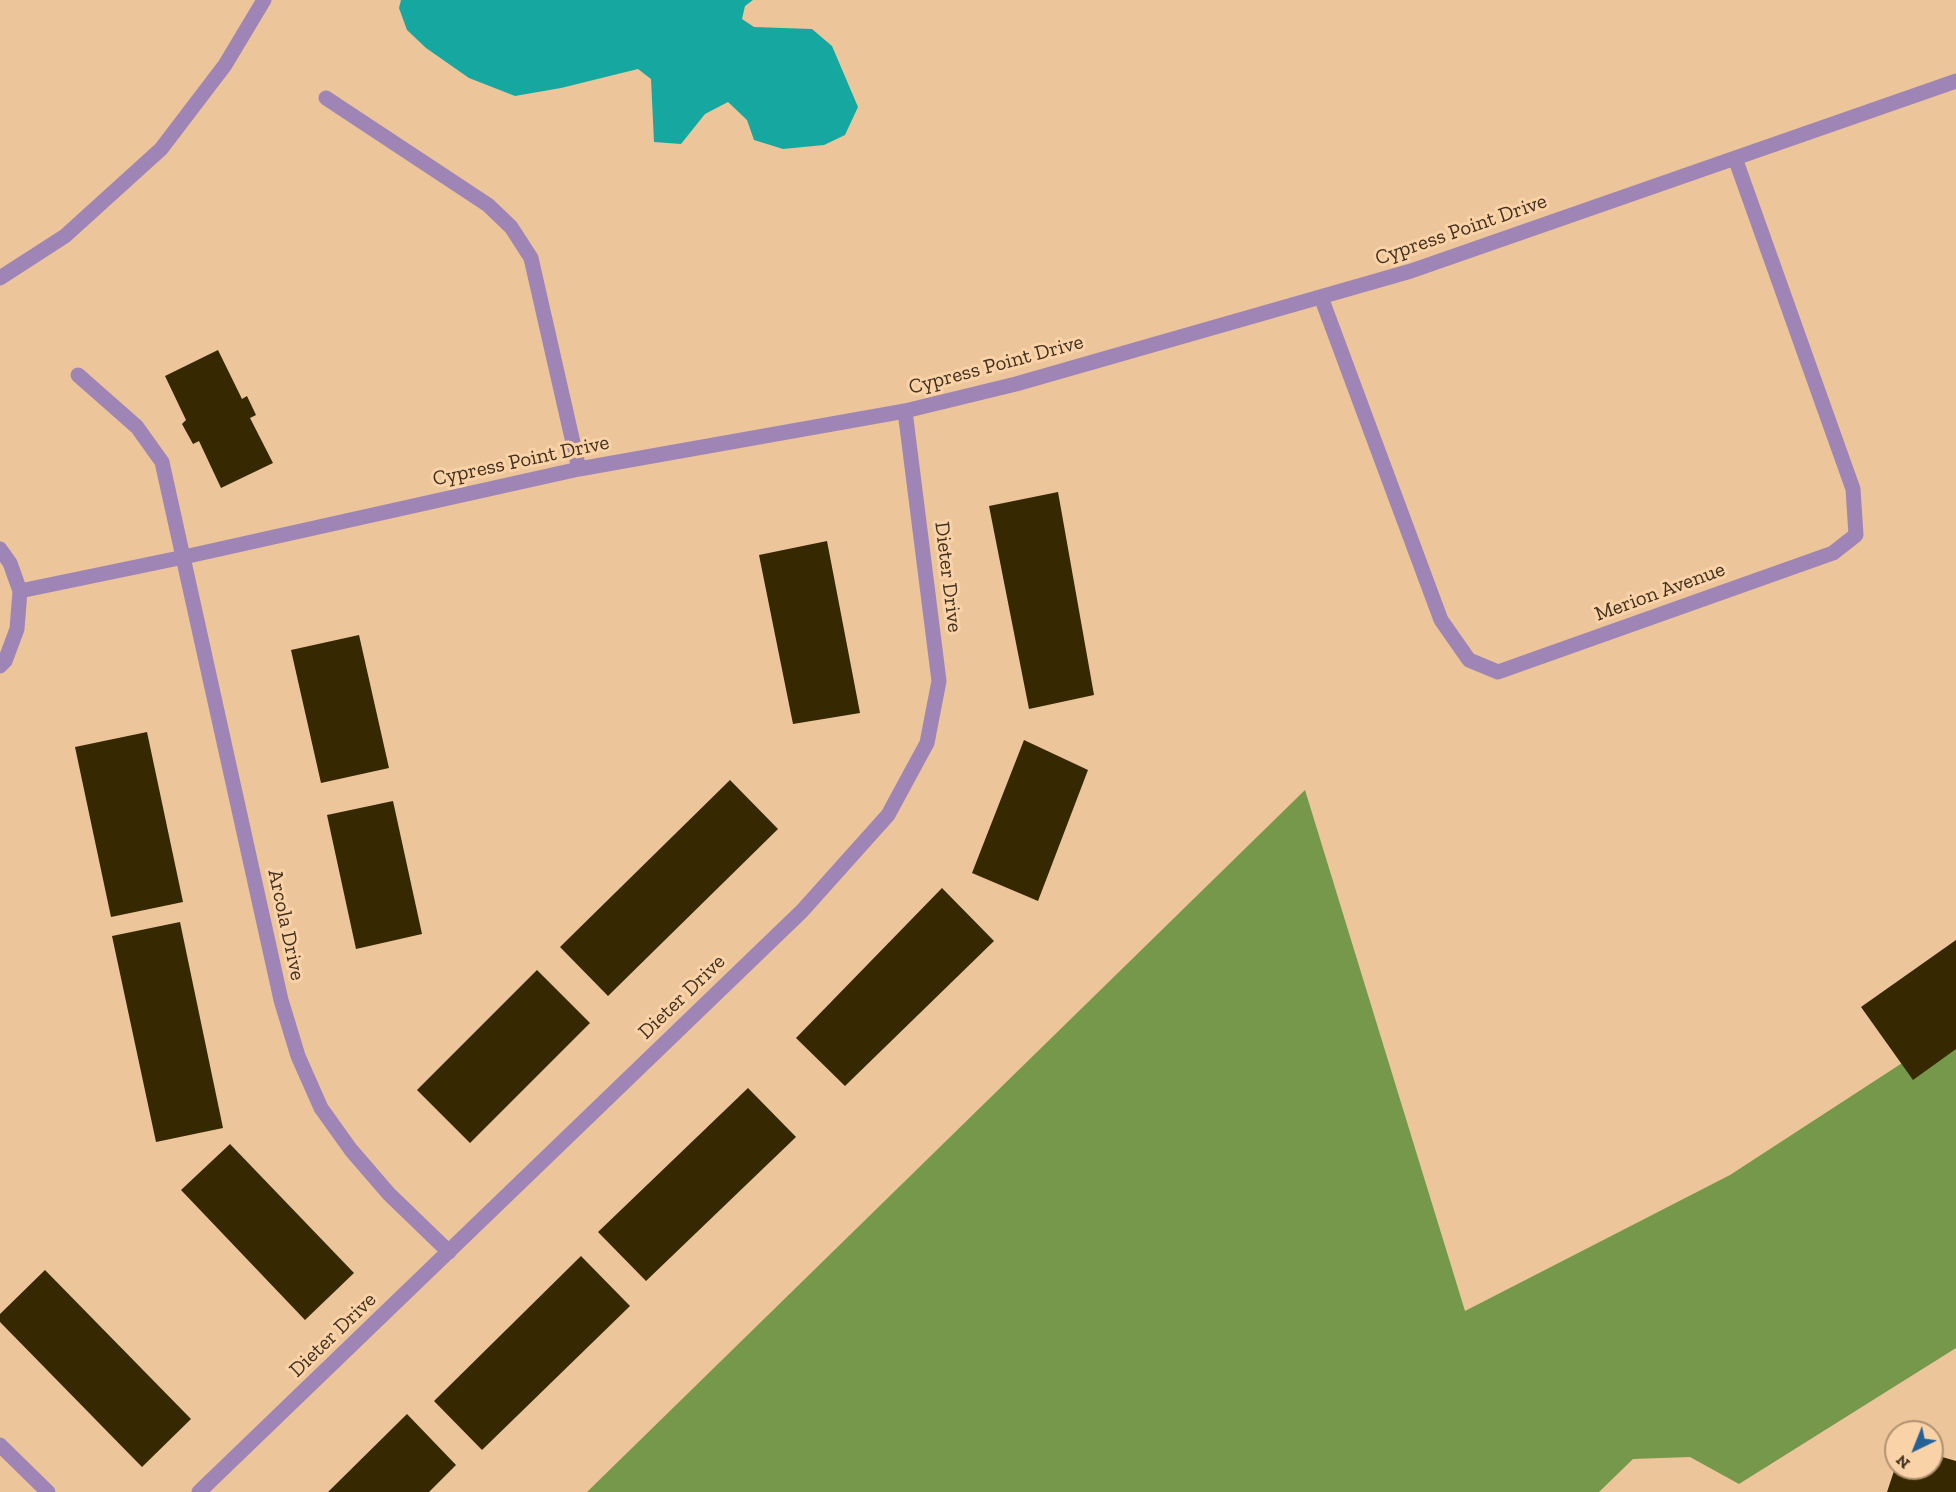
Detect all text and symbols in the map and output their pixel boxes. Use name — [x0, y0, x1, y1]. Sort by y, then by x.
street label: Cypress Point Drive — [1372, 189, 1550, 271]
street label: Cypress Point Drive — [906, 330, 1086, 400]
street label: Cypress Point Drive — [430, 430, 612, 492]
street label: Dieter Drive — [929, 520, 967, 634]
street label: Merion Avenue — [1591, 557, 1729, 627]
street label: Arcola Drive — [262, 867, 310, 983]
street label: Dieter Drive — [633, 949, 731, 1045]
street label: Dieter Drive — [284, 1287, 382, 1383]
north arrow — [1884, 1420, 1944, 1480]
text: N — [1892, 1451, 1914, 1473]

